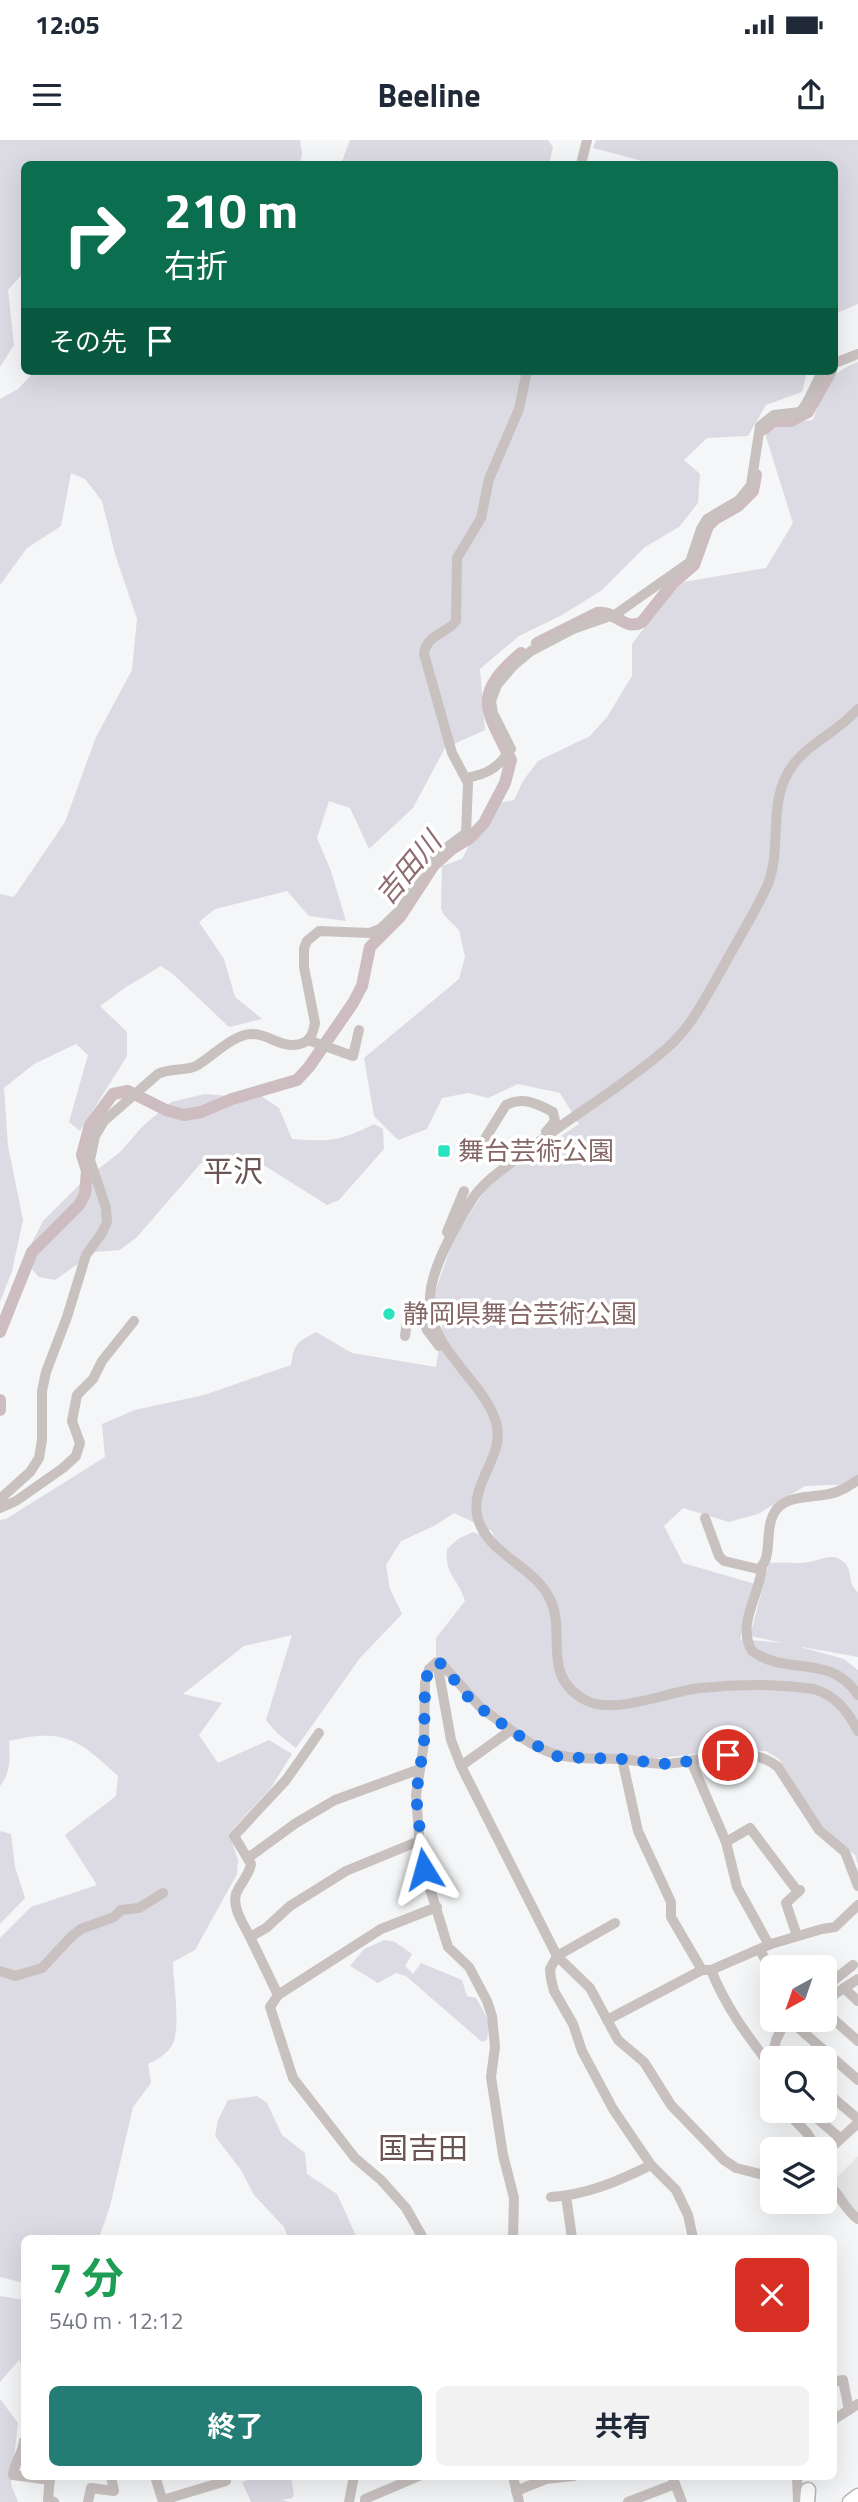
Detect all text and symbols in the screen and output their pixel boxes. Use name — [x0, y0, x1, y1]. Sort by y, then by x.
text: 12:05 — [35, 5, 100, 44]
text: Beeline — [377, 71, 481, 119]
icon: menu — [28, 76, 66, 114]
icon: share — [792, 76, 830, 114]
text: 210 m — [164, 172, 298, 247]
icon: right — [49, 189, 140, 280]
text: 右折 — [164, 241, 228, 289]
text: その先 — [49, 322, 127, 361]
icon: arrive — [141, 322, 179, 360]
water label: 吉田川 — [364, 819, 453, 914]
place label: 舞台芸術公園 — [458, 1131, 614, 1170]
marker: 舞台芸術公園 — [436, 1143, 452, 1159]
district label: 平沢 — [203, 1148, 263, 1194]
place label: 静岡県舞台芸術公園 — [403, 1294, 637, 1333]
marker: 静岡県舞台芸術公園 — [381, 1306, 397, 1322]
pin — [698, 1725, 758, 1785]
icon: arrive — [709, 1736, 747, 1774]
position arrow — [387, 1832, 461, 1906]
north arrow — [760, 1955, 836, 2032]
map controls — [760, 1955, 837, 2214]
button: search — [760, 2046, 837, 2123]
district label: 国吉田 — [378, 2125, 468, 2171]
button: layers — [760, 2137, 837, 2214]
text: 7 分 — [49, 2245, 124, 2309]
button: close — [735, 2258, 809, 2332]
text: 540 m · 12:12 — [49, 2303, 184, 2338]
button: 終了 — [49, 2386, 422, 2466]
button: 共有 — [436, 2386, 809, 2466]

